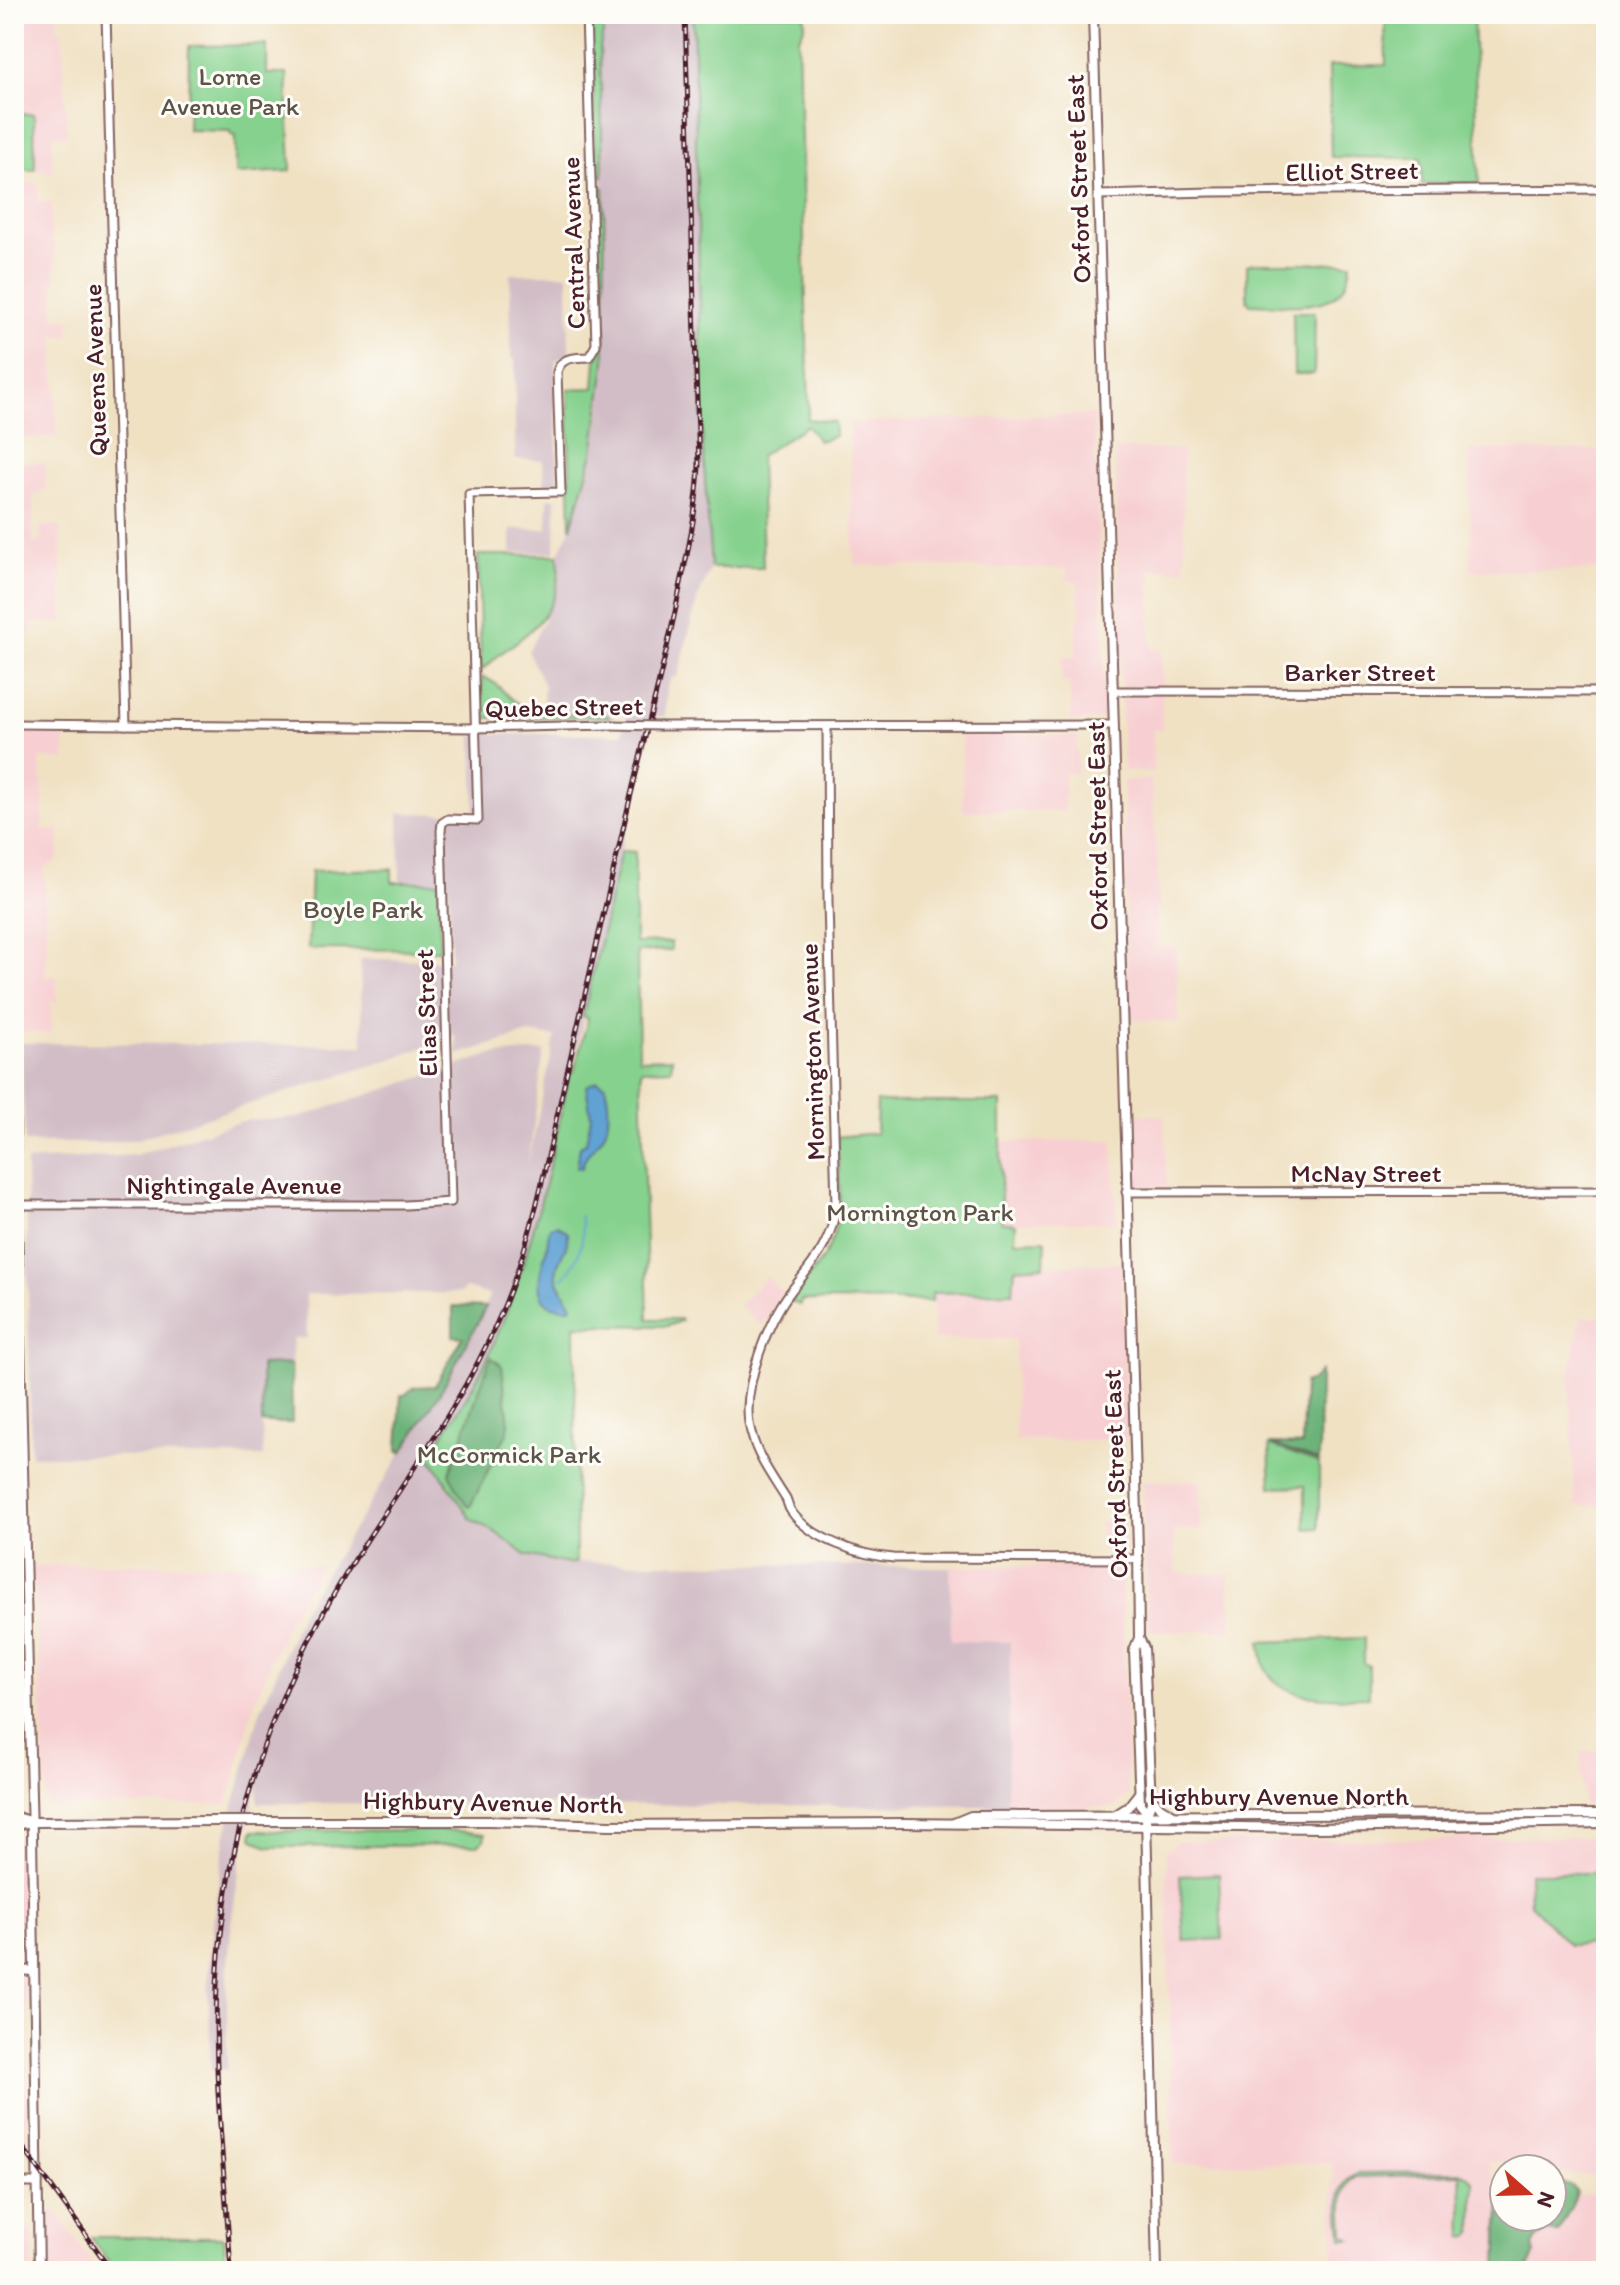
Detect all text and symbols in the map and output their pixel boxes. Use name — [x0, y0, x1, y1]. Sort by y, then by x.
park label: Lorne Avenue Park — [161, 60, 300, 122]
street label: Oxford Street East — [1058, 74, 1098, 284]
street label: Elliot Street — [1285, 154, 1419, 188]
street label: Central Avenue — [554, 156, 592, 330]
street label: Queens Avenue — [76, 283, 114, 457]
street label: Barker Street — [1284, 656, 1436, 688]
street label: Quebec Street — [484, 690, 644, 724]
street label: Oxford Street East — [1079, 721, 1115, 931]
park label: Boyle Park — [303, 893, 424, 925]
street label: Mornington Avenue — [792, 943, 832, 1161]
street label: Elias Street — [408, 948, 444, 1077]
street label: McNay Street — [1290, 1157, 1442, 1189]
street label: Nightingale Avenue — [126, 1169, 342, 1201]
park label: Mornington Park — [826, 1196, 1014, 1228]
street label: Oxford Street East — [1095, 1369, 1135, 1579]
park label: McCormick Park — [417, 1438, 602, 1470]
street label: Highbury Avenue North — [1149, 1780, 1409, 1812]
street label: Highbury Avenue North — [363, 1784, 623, 1820]
north arrow — [1488, 2153, 1568, 2233]
text: N — [1531, 2188, 1562, 2211]

